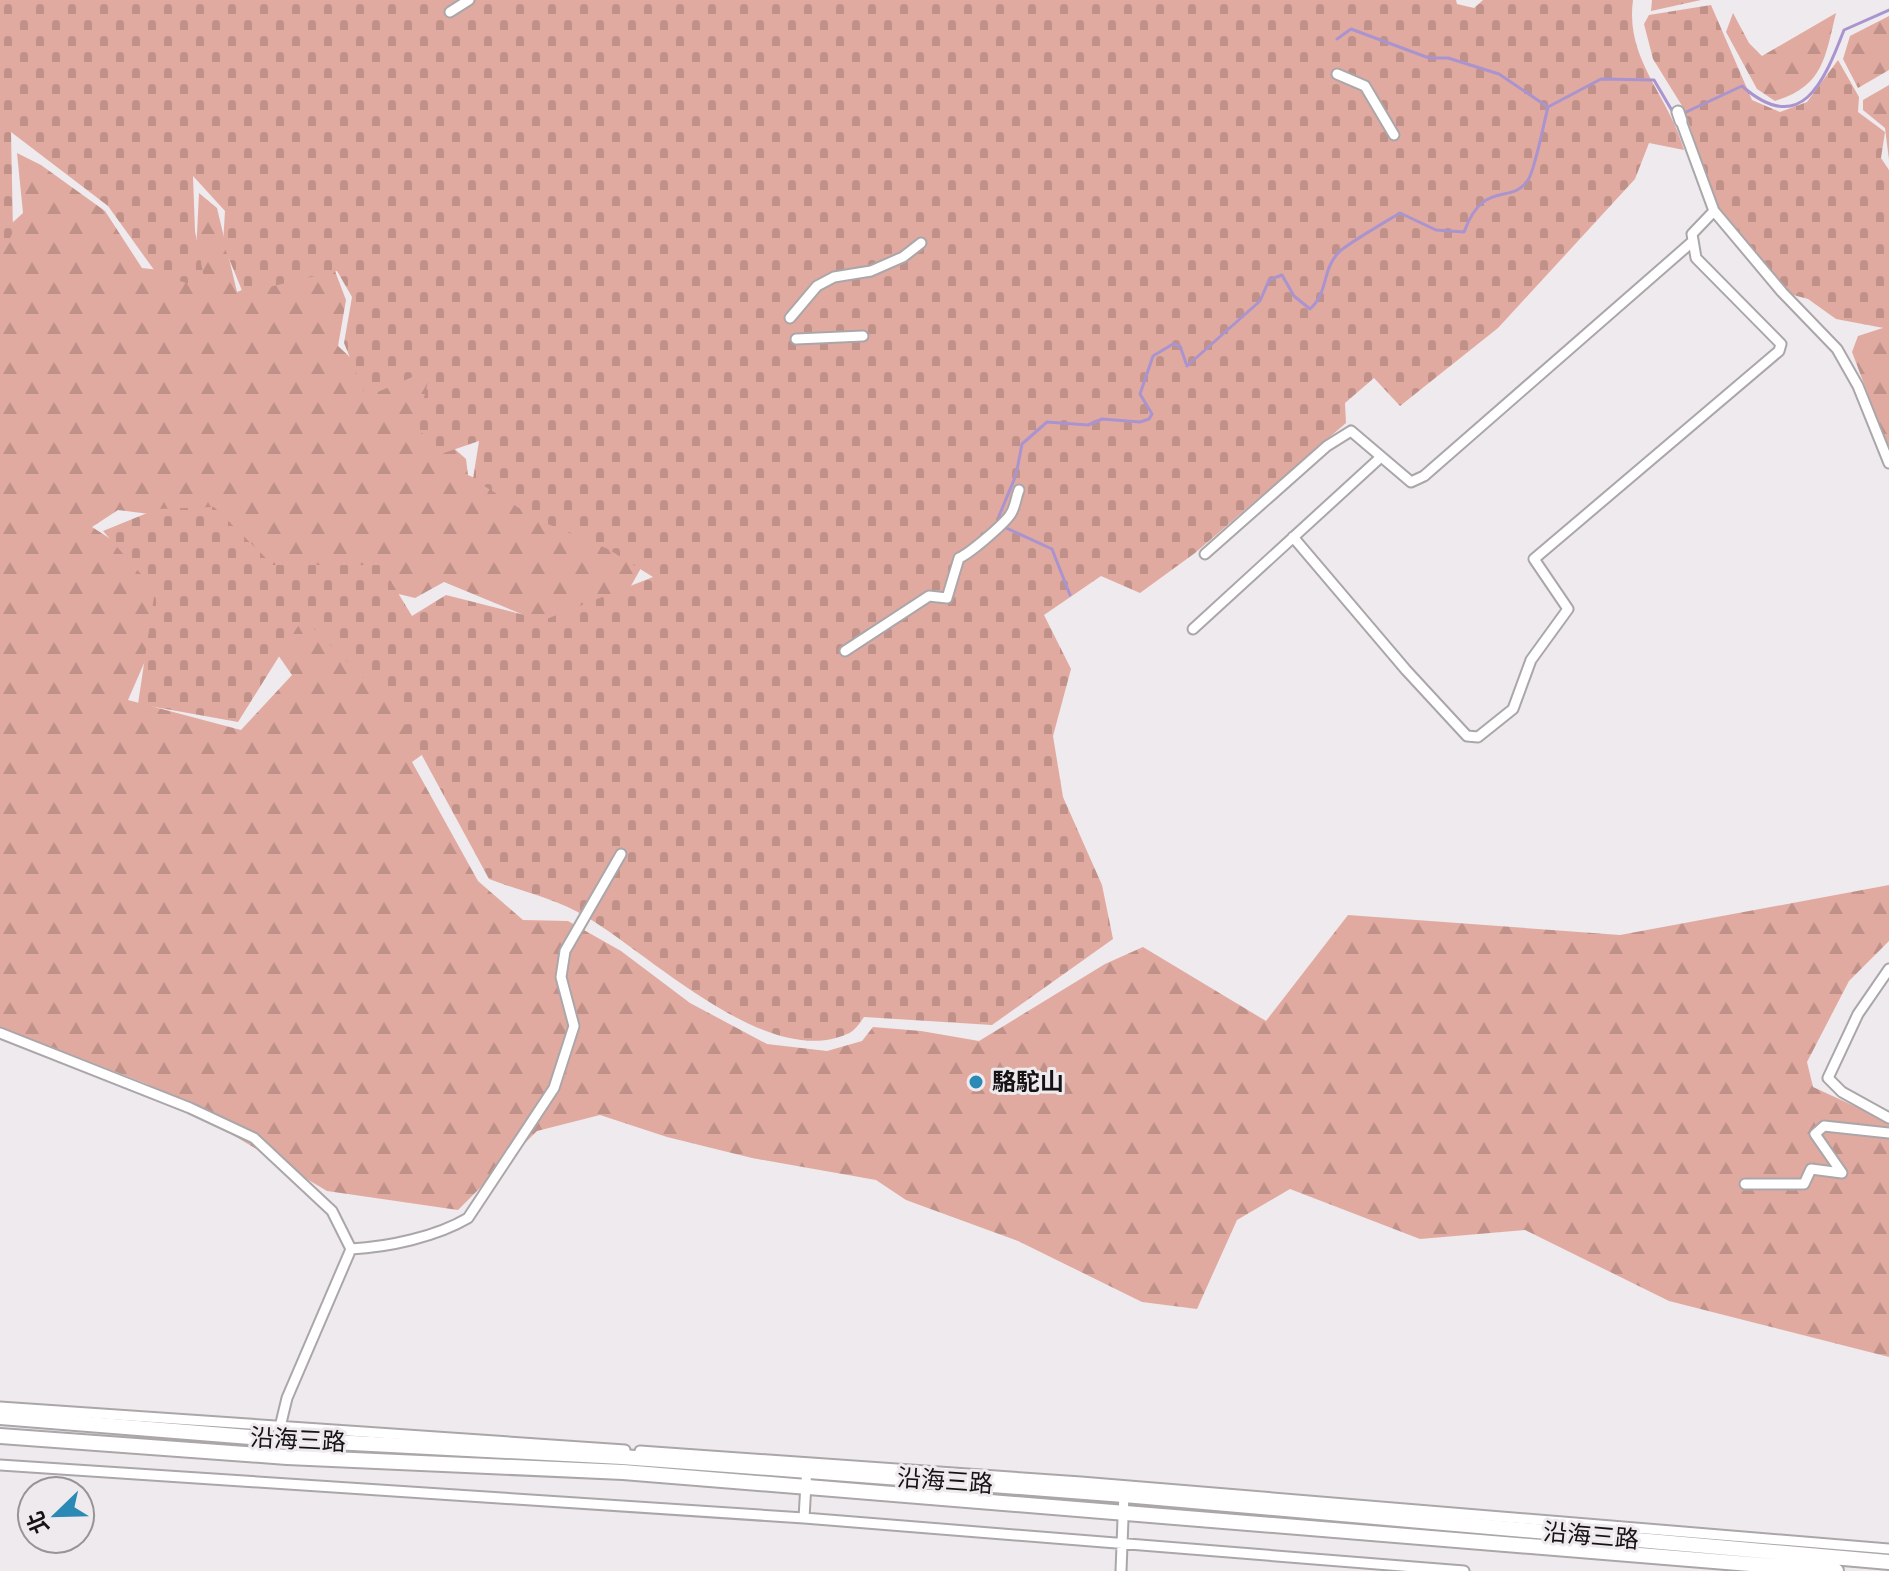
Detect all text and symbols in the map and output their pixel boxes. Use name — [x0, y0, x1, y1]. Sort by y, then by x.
place label: 駱駝山 — [992, 1068, 1064, 1096]
marker: 駱駝山 — [967, 1073, 985, 1091]
street label: 沿海三路 — [249, 1424, 347, 1456]
street label: 沿海三路 — [896, 1464, 994, 1498]
north arrow — [16, 1475, 96, 1555]
text: 北 — [22, 1508, 54, 1538]
street label: 沿海三路 — [1542, 1518, 1640, 1554]

